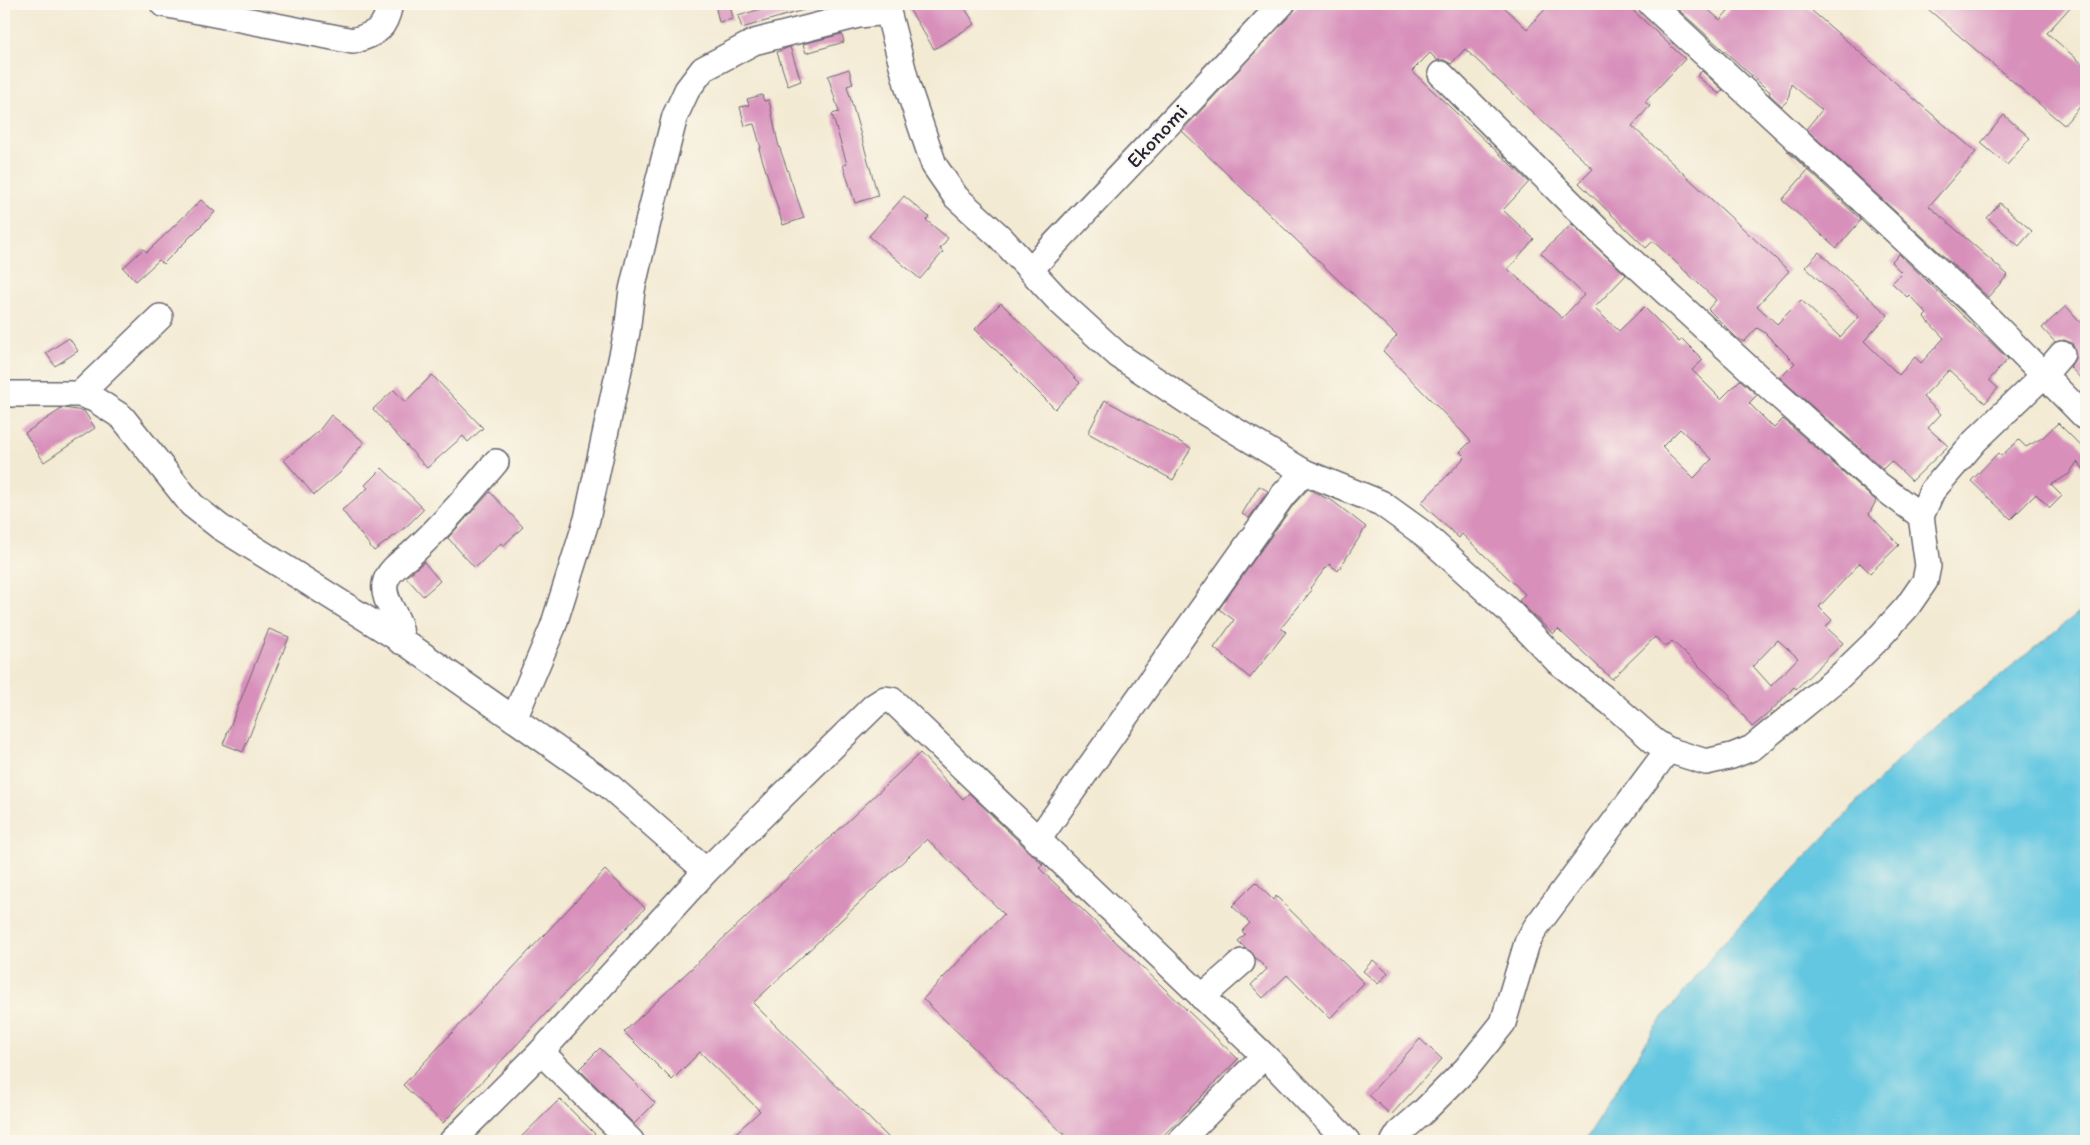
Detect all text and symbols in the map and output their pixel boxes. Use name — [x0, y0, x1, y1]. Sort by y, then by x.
street label: Ekonomi — [1121, 99, 1192, 173]

